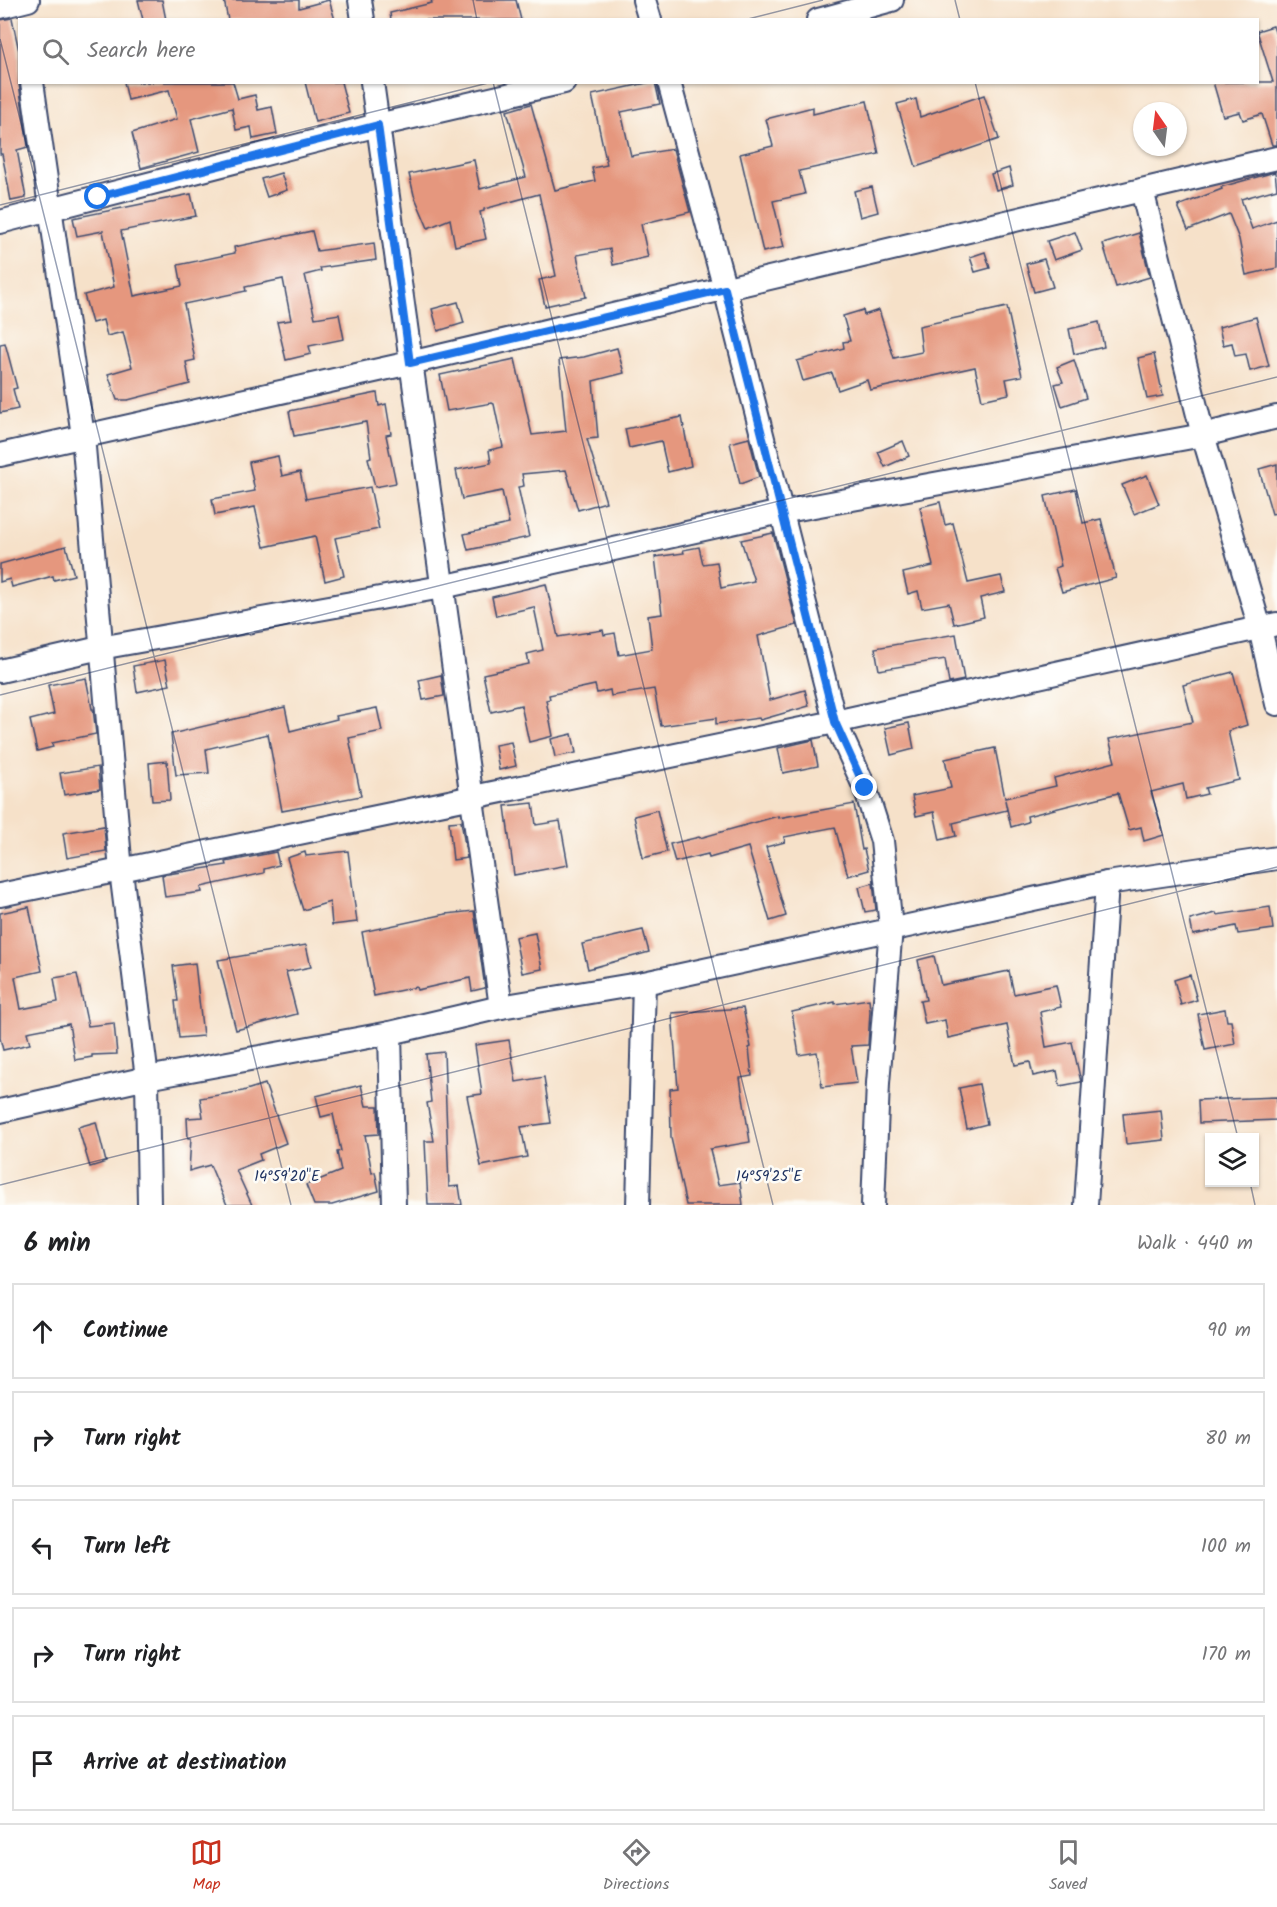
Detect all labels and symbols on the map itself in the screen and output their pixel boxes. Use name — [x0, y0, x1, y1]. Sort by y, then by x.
north arrow — [1133, 102, 1187, 156]
route start — [84, 183, 110, 209]
route end — [851, 774, 877, 800]
text: 14°59'20"E — [254, 1165, 321, 1189]
text: 14°59'25"E — [736, 1165, 803, 1189]

